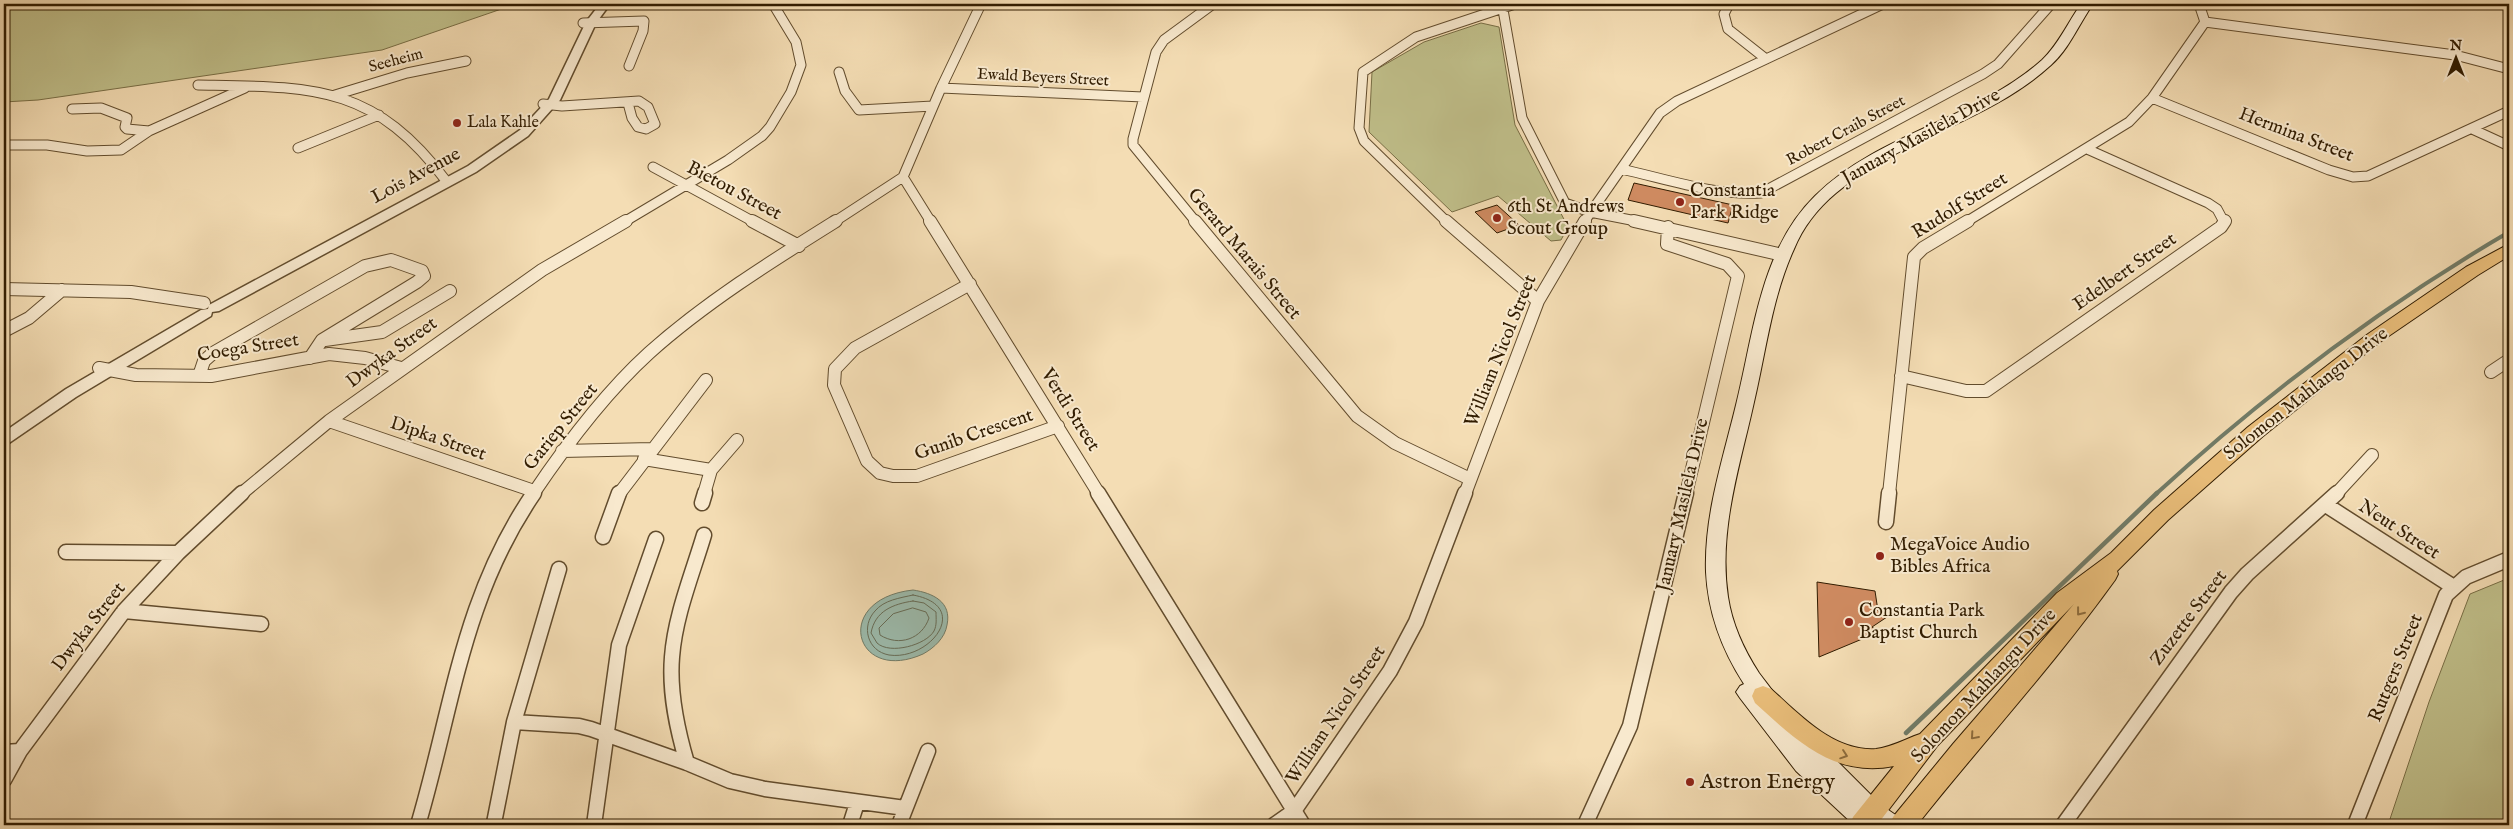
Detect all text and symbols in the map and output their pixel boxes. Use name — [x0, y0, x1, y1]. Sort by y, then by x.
north arrow — [2430, 32, 2480, 82]
text: N — [2449, 37, 2462, 55]
street label: Seeheim — [367, 44, 425, 78]
street label: Ewald Beyers Street — [976, 65, 1110, 91]
street label: January Masilela Drive — [1836, 83, 2005, 191]
street label: Robert Craib Street — [1783, 91, 1909, 171]
street label: Hermina Street — [2235, 102, 2357, 168]
place label: Lala Kahle — [467, 113, 539, 133]
marker: Lala Kahle — [451, 117, 463, 129]
street label: Lois Avenue — [367, 142, 465, 210]
street label: Bietou Street — [682, 156, 786, 226]
street label: Rudolf Street — [1908, 167, 2013, 245]
place label: Constantia Park Ridge — [1690, 179, 1779, 225]
street label: Gerard Marais Street — [1182, 183, 1306, 325]
place label: 6th St Andrews Scout Group — [1507, 195, 1624, 241]
marker: Constantia Park Ridge — [1674, 196, 1686, 208]
marker: 6th St Andrews Scout Group — [1491, 212, 1503, 224]
street label: Edelbert Street — [2069, 227, 2182, 317]
street label: William Nicol Street — [1460, 271, 1543, 431]
street label: Dwyka Street — [342, 312, 443, 394]
street label: Solomon Mahlangu Drive — [2219, 322, 2393, 466]
street label: Coega Street — [196, 328, 301, 368]
street label: Verdi Street — [1034, 363, 1105, 456]
street label: Gariep Street — [518, 378, 604, 476]
street label: Gunib Crescent — [912, 403, 1037, 466]
street label: Dipka Street — [387, 411, 490, 467]
street label: January Masilela Drive — [1651, 416, 1715, 596]
street label: Neut Street — [2354, 495, 2445, 565]
place label: MegaVoice Audio Bibles Africa — [1890, 533, 2030, 579]
marker: MegaVoice Audio Bibles Africa — [1874, 550, 1886, 562]
street label: Zuzette Street — [2145, 565, 2233, 671]
street label: Dwyka Street — [47, 577, 132, 676]
place label: Constantia Park Baptist Church — [1859, 599, 1985, 645]
street label: Solomon Mahlangu Drive — [1906, 604, 2062, 768]
one-way arrow — [2076, 607, 2085, 616]
street label: Rutgers Street — [2363, 610, 2429, 726]
marker: Constantia Park Baptist Church — [1843, 616, 1855, 628]
street label: William Nicol Street — [1281, 641, 1391, 789]
one-way arrow — [1971, 730, 1980, 739]
one-way arrow — [1839, 749, 1848, 759]
place label: Astron Energy — [1699, 768, 1835, 796]
marker: Astron Energy — [1684, 776, 1696, 788]

